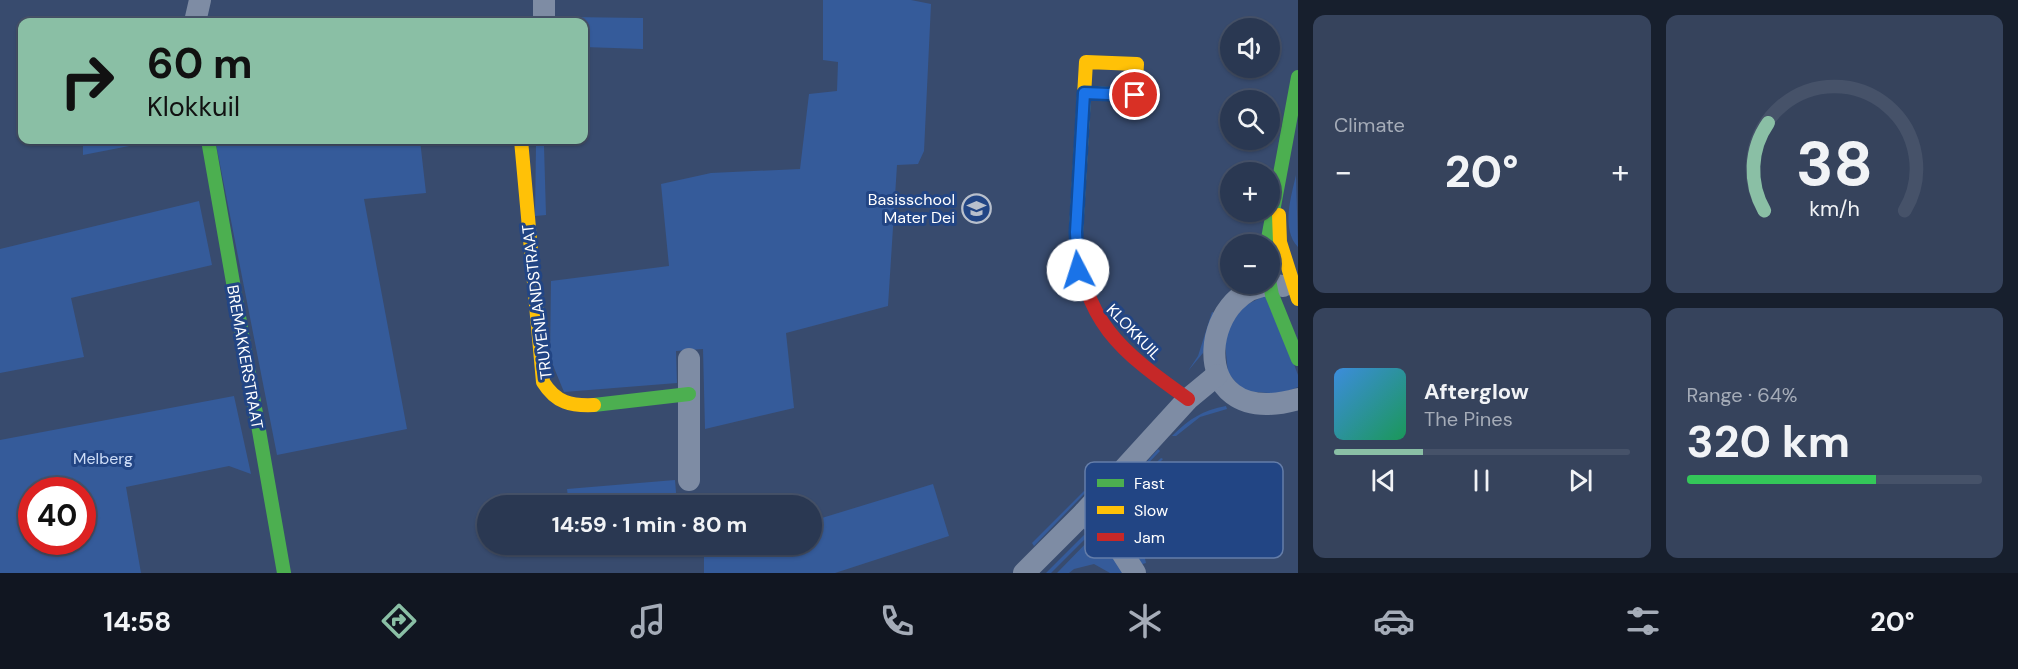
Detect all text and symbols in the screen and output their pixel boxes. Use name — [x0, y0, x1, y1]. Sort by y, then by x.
map controls — [1220, 18, 1280, 294]
button: sound — [1220, 18, 1280, 78]
text: 60 m — [147, 36, 253, 91]
icon: right — [48, 42, 126, 120]
pin — [1109, 69, 1160, 120]
icon: arrive — [1118, 78, 1151, 111]
text: Klokkuil — [147, 89, 240, 124]
button: search — [1220, 90, 1280, 150]
text: Climate — [1334, 112, 1405, 138]
text: 38 — [1796, 123, 1873, 204]
text: 20° — [1445, 142, 1519, 201]
text: − — [1334, 150, 1352, 193]
text: + — [1611, 150, 1629, 193]
button: + — [1220, 162, 1280, 222]
place label: Basisschool Mater Dei — [868, 189, 955, 228]
school or university icon: Basisschool Mater Dei — [960, 192, 992, 224]
text: km/h — [1809, 195, 1860, 223]
street label: TRUYENLANDSTRAAT — [517, 223, 557, 381]
button: − — [1220, 234, 1280, 294]
position arrow — [1046, 238, 1110, 302]
street label: BREMAKKERSTRAAT — [222, 283, 268, 431]
street label: KLOKKUIL — [1102, 299, 1166, 365]
text: Afterglow — [1424, 377, 1529, 406]
text: Range · 64% — [1687, 382, 1798, 408]
text: The Pines — [1424, 406, 1513, 432]
text: 320 km — [1687, 412, 1850, 471]
park label: Melberg — [73, 448, 133, 469]
legend — [1085, 462, 1283, 558]
icon: previous — [1367, 464, 1400, 497]
icon: pause — [1465, 464, 1498, 497]
icon: next — [1564, 464, 1597, 497]
text: Fast — [1134, 473, 1165, 494]
speed limit sign: 40 — [18, 477, 96, 555]
text: Slow — [1134, 500, 1168, 521]
text: 14:59 · 1 min · 80 m — [552, 510, 747, 539]
text: Jam — [1134, 527, 1165, 548]
icon: directions — [378, 600, 420, 642]
icon: music — [627, 600, 669, 642]
icon: phone — [876, 600, 918, 642]
icon: climate — [1124, 600, 1166, 642]
icon: car — [1373, 600, 1415, 642]
icon: filters — [1622, 600, 1664, 642]
text: 14:58 — [103, 604, 171, 639]
text: 20° — [1870, 604, 1915, 639]

